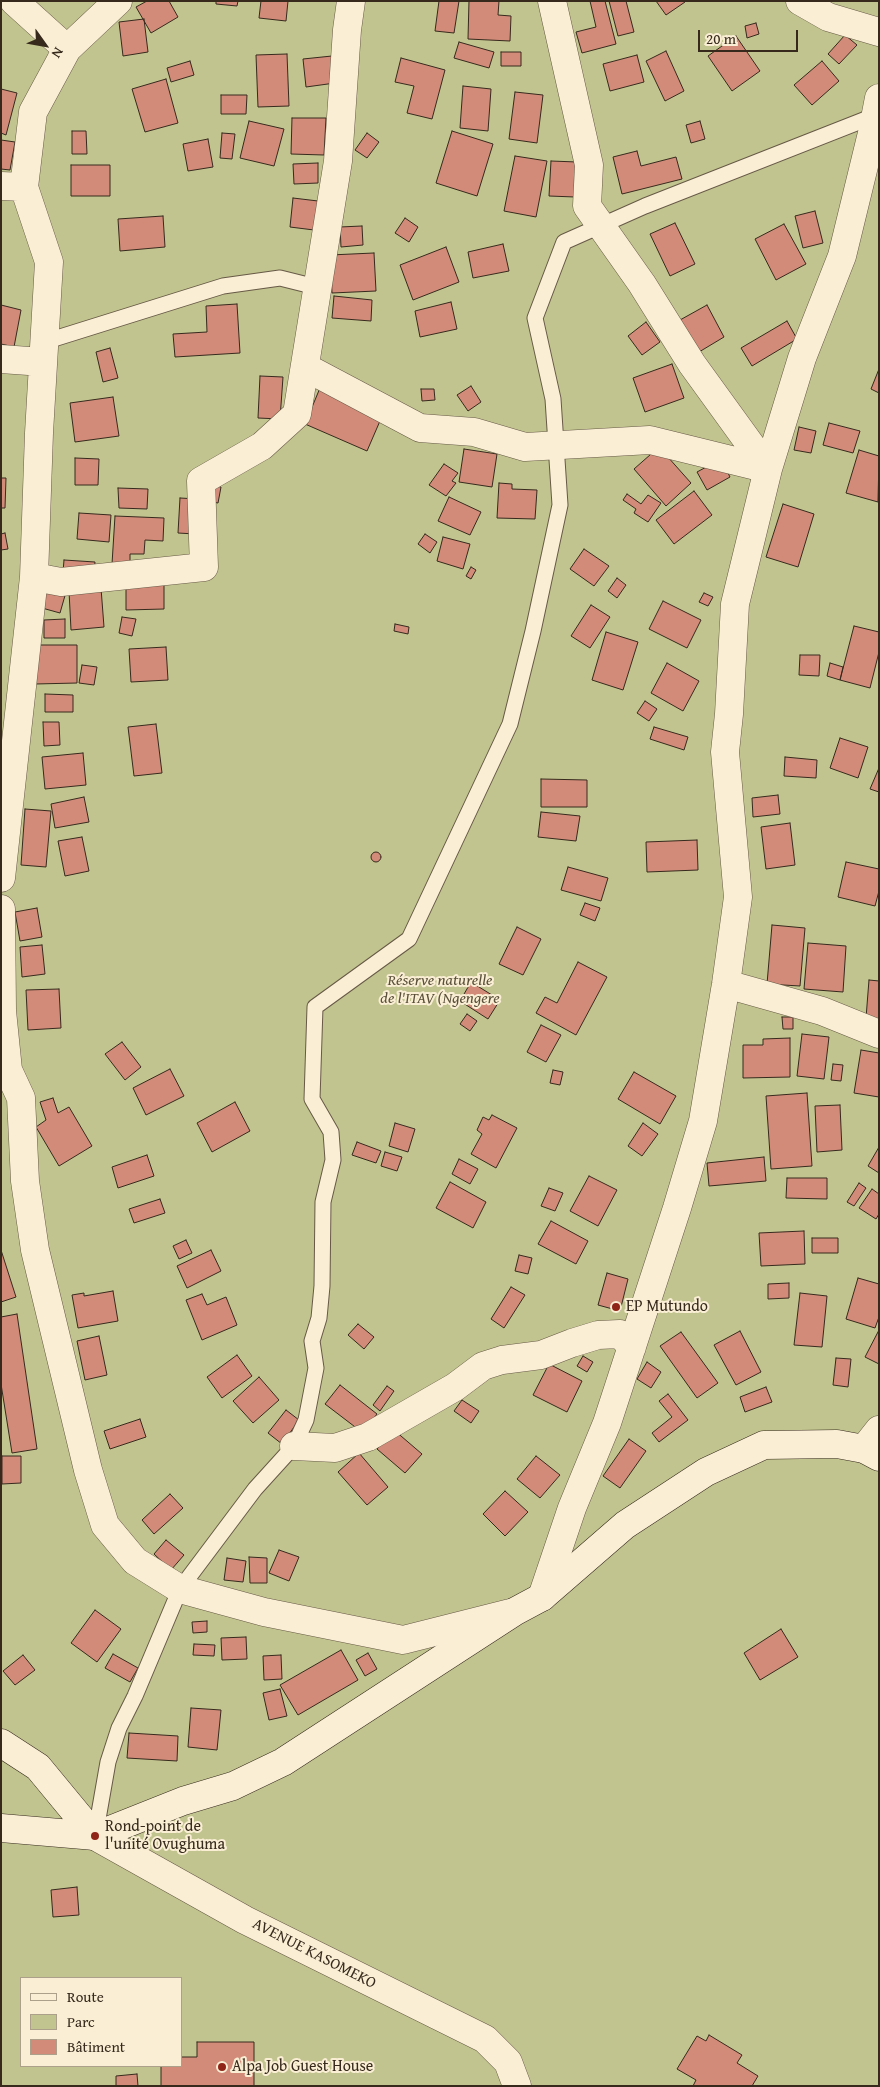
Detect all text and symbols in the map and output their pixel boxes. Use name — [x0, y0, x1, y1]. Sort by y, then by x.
north arrow — [20, 20, 70, 70]
scale bar — [700, 20, 800, 52]
text: 20 m — [706, 28, 736, 49]
text: N — [47, 44, 69, 62]
park label: Réserve naturelle de l'ITAV (Ngengere — [380, 971, 500, 1009]
place label: EP Mutundo — [626, 1297, 708, 1317]
marker: EP Mutundo — [610, 1301, 622, 1313]
place label: Rond-point de l'unité Ovughuma — [105, 1817, 225, 1855]
marker: Rond-point de l'unité Ovughuma — [89, 1830, 101, 1842]
street label: AVENUE KASOMEKO — [249, 1915, 379, 1993]
legend — [20, 1977, 182, 2067]
text: Route — [67, 1986, 104, 2007]
text: Parc — [67, 2011, 95, 2032]
text: Bâtiment — [67, 2036, 125, 2057]
place label: Alpa Job Guest House — [232, 2057, 373, 2077]
marker: Alpa Job Guest House — [216, 2061, 228, 2073]

